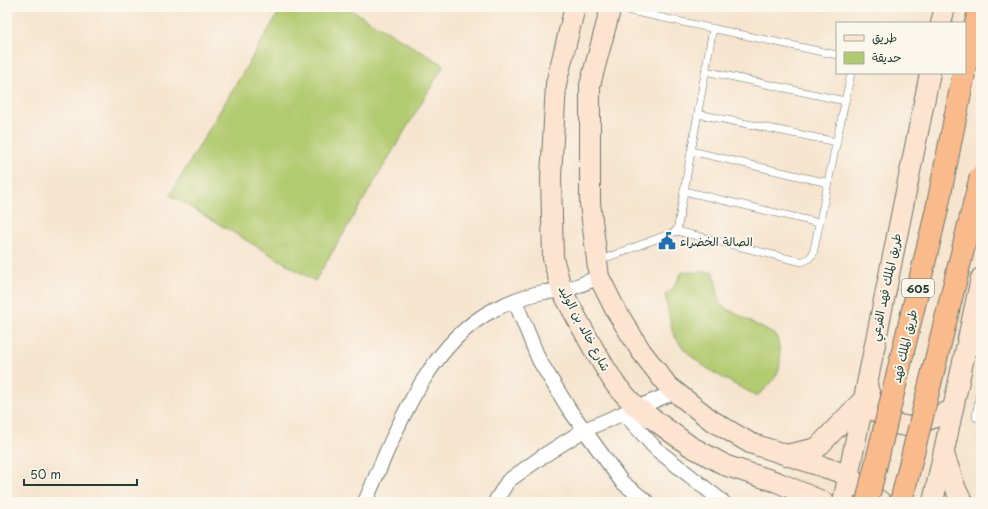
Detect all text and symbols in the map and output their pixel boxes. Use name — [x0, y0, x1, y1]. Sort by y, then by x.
legend — [836, 22, 966, 74]
text: طريق — [872, 28, 897, 46]
text: حديقة — [872, 48, 901, 66]
public building icon: الصالة الخضراء — [657, 231, 677, 251]
street label: طريق الملك فهد الفرعي — [865, 231, 908, 343]
place label: الصالة الخضراء — [680, 232, 753, 250]
road number: 605 — [902, 279, 934, 297]
street label: شارع خالد بن الوليد — [554, 282, 615, 375]
street label: طريق الملك فهد — [887, 307, 921, 385]
scale bar — [24, 461, 137, 487]
text: 50 m — [30, 465, 61, 483]

